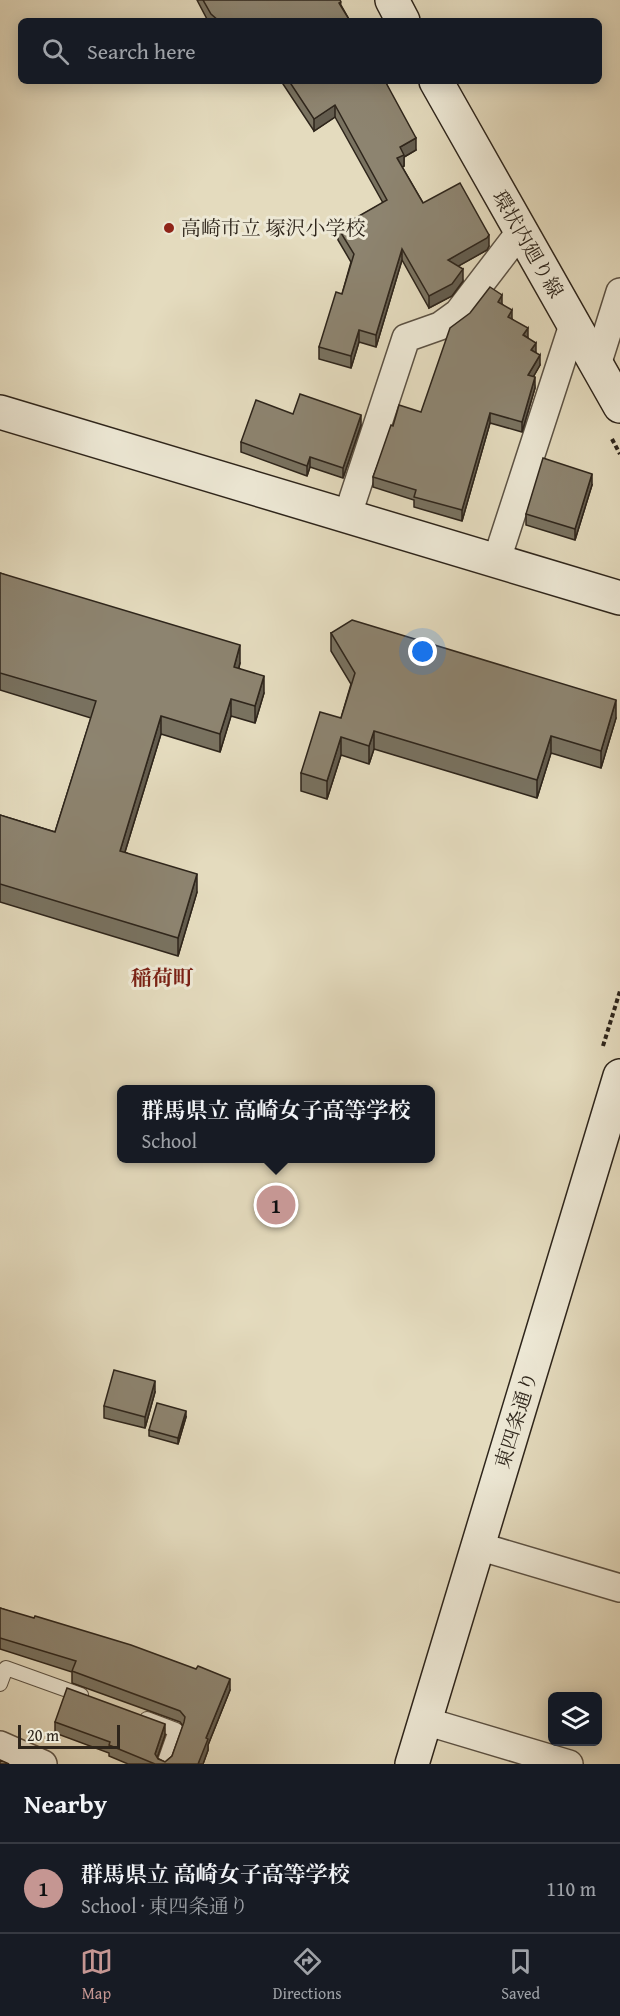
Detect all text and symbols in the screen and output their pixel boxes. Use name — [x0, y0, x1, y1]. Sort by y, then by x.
search box — [18, 18, 602, 84]
icon: search — [39, 35, 72, 68]
text: Search here — [87, 35, 196, 67]
street label: 環状内廻り線 — [486, 185, 571, 303]
place label: 高崎市立 塚沢小学校 — [181, 213, 365, 242]
marker: 高崎市立 塚沢小学校 — [162, 221, 176, 235]
your location — [408, 637, 437, 666]
district label: 稲荷町 — [131, 962, 194, 993]
popup — [117, 1085, 435, 1163]
text: 群馬県立 高崎女子高等学校 — [142, 1094, 410, 1126]
text: School — [142, 1126, 197, 1155]
pin: 1 — [256, 1182, 296, 1228]
street label: 東四条通り — [487, 1368, 544, 1472]
map controls — [548, 1692, 602, 1746]
button: layers — [548, 1692, 602, 1746]
scale bar — [18, 1722, 120, 1750]
text: 20 m — [27, 1723, 59, 1747]
text: Nearby — [24, 1784, 107, 1823]
text: 群馬県立 高崎女子高等学校 — [81, 1858, 350, 1890]
text: 1 — [38, 1874, 49, 1903]
text: 110 m — [546, 1874, 596, 1903]
text: School · 東四条通り — [81, 1891, 249, 1920]
tab: Map — [80, 1945, 113, 2005]
tab: Directions — [273, 1945, 342, 2005]
tab: Saved — [501, 1945, 540, 2005]

